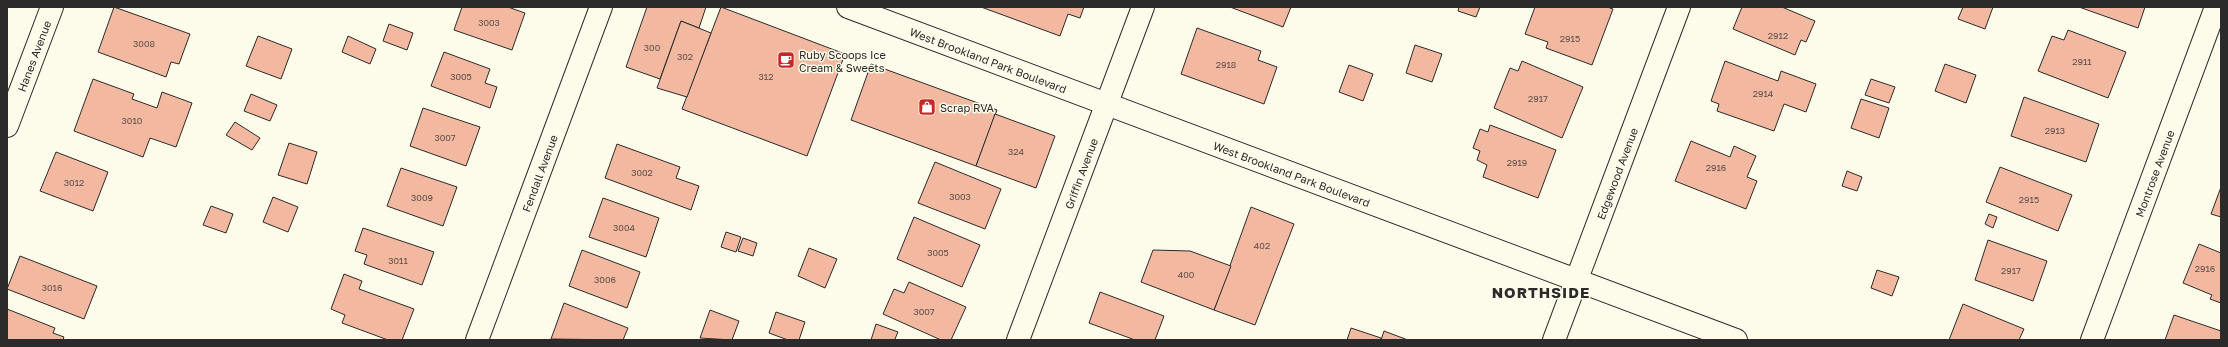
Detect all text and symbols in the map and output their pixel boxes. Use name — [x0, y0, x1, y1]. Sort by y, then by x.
house number: 3003 — [478, 17, 500, 28]
street label: Hanes Avenue — [14, 18, 53, 93]
street label: West Brookland Park Boulevard — [908, 24, 1069, 95]
house number: 2912 — [1768, 30, 1788, 41]
house number: 2915 — [1560, 33, 1580, 44]
house number: 3008 — [133, 38, 155, 49]
house number: 300 — [644, 42, 661, 53]
place label: Ruby Scoops Ice Cream & Sweets — [799, 48, 886, 74]
cafe icon: Ruby Scoops Ice Cream & Sweets — [776, 50, 796, 70]
house number: 302 — [677, 51, 693, 62]
house number: 2911 — [2072, 56, 2092, 67]
house number: 2918 — [1216, 59, 1236, 70]
house number: 3005 — [450, 71, 472, 82]
house number: 312 — [759, 71, 773, 82]
house number: 2914 — [1753, 88, 1774, 99]
house number: 2917 — [1528, 93, 1548, 104]
shop icon: Scrap RVA — [917, 97, 937, 117]
place label: Scrap RVA — [940, 101, 995, 114]
house number: 3010 — [122, 115, 143, 126]
house number: 2913 — [2045, 125, 2065, 136]
street label: Edgewood Avenue — [1593, 126, 1640, 221]
street label: Montrose Avenue — [2132, 128, 2176, 218]
house number: 3007 — [434, 132, 456, 143]
street label: Fendall Avenue — [519, 133, 559, 214]
street label: Griffin Avenue — [1061, 136, 1100, 211]
street label: West Brookland Park Boulevard — [1212, 138, 1372, 209]
house number: 324 — [1008, 146, 1024, 157]
house number: 2919 — [1507, 157, 1527, 168]
house number: 2916 — [1706, 162, 1726, 173]
house number: 3002 — [631, 167, 653, 178]
house number: 3012 — [64, 177, 84, 188]
house number: 3003 — [949, 191, 971, 202]
house number: 3009 — [411, 192, 433, 203]
house number: 2915 — [2019, 194, 2039, 205]
house number: 3004 — [613, 222, 635, 233]
house number: 402 — [1254, 240, 1270, 251]
house number: 3005 — [927, 247, 949, 258]
house number: 3011 — [388, 255, 408, 266]
house number: 2916 — [2195, 263, 2215, 274]
house number: 2917 — [2001, 265, 2021, 276]
house number: 400 — [1178, 269, 1195, 280]
house number: 3006 — [594, 274, 616, 285]
house number: 3016 — [42, 282, 62, 293]
district label: NORTHSIDE — [1492, 283, 1590, 301]
house number: 3007 — [913, 306, 935, 317]

